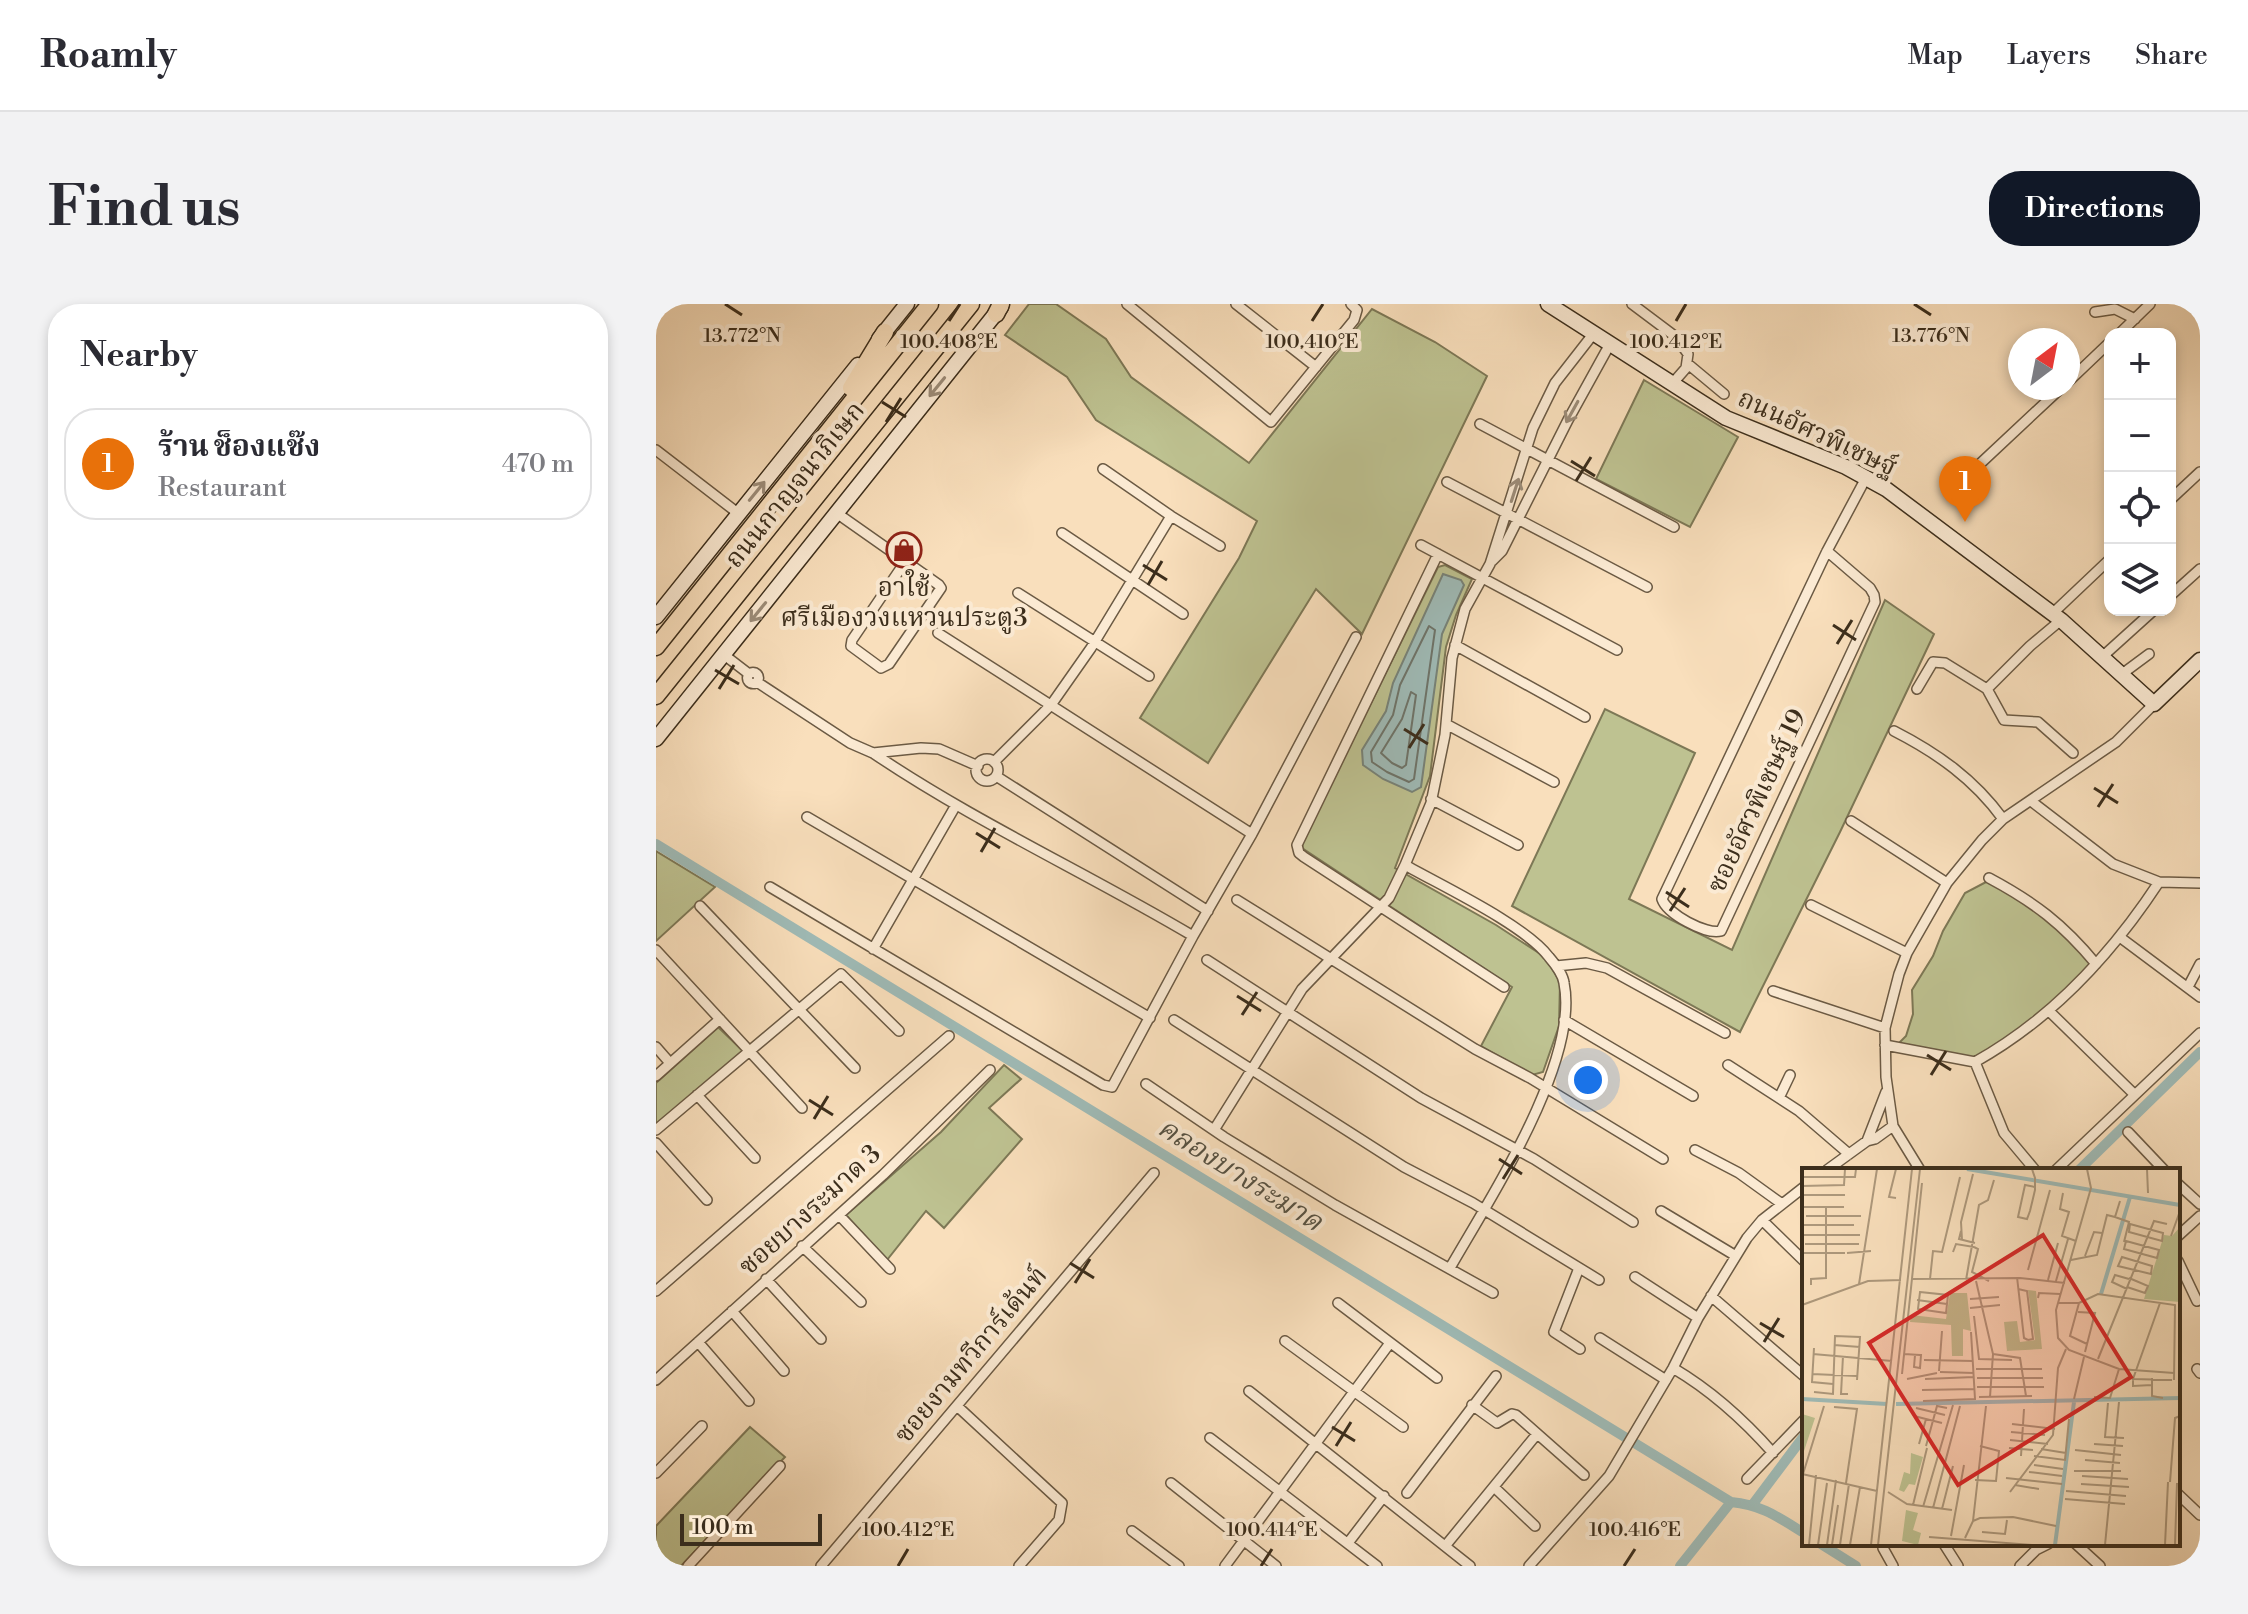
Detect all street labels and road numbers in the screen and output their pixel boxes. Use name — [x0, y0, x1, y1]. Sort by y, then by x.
street label: ถนนอัศวพิเชษฐ์ — [1733, 381, 1902, 484]
street label: ถนนกาญจนาภิเษก — [718, 395, 872, 575]
street label: ซอยอัศวพิเชษฐ์ 19 — [1700, 704, 1814, 898]
street label: ซอยบางระมาด 3 — [732, 1138, 888, 1282]
street label: ซอยงามทวีการ์เด้นท์ — [887, 1260, 1054, 1450]

